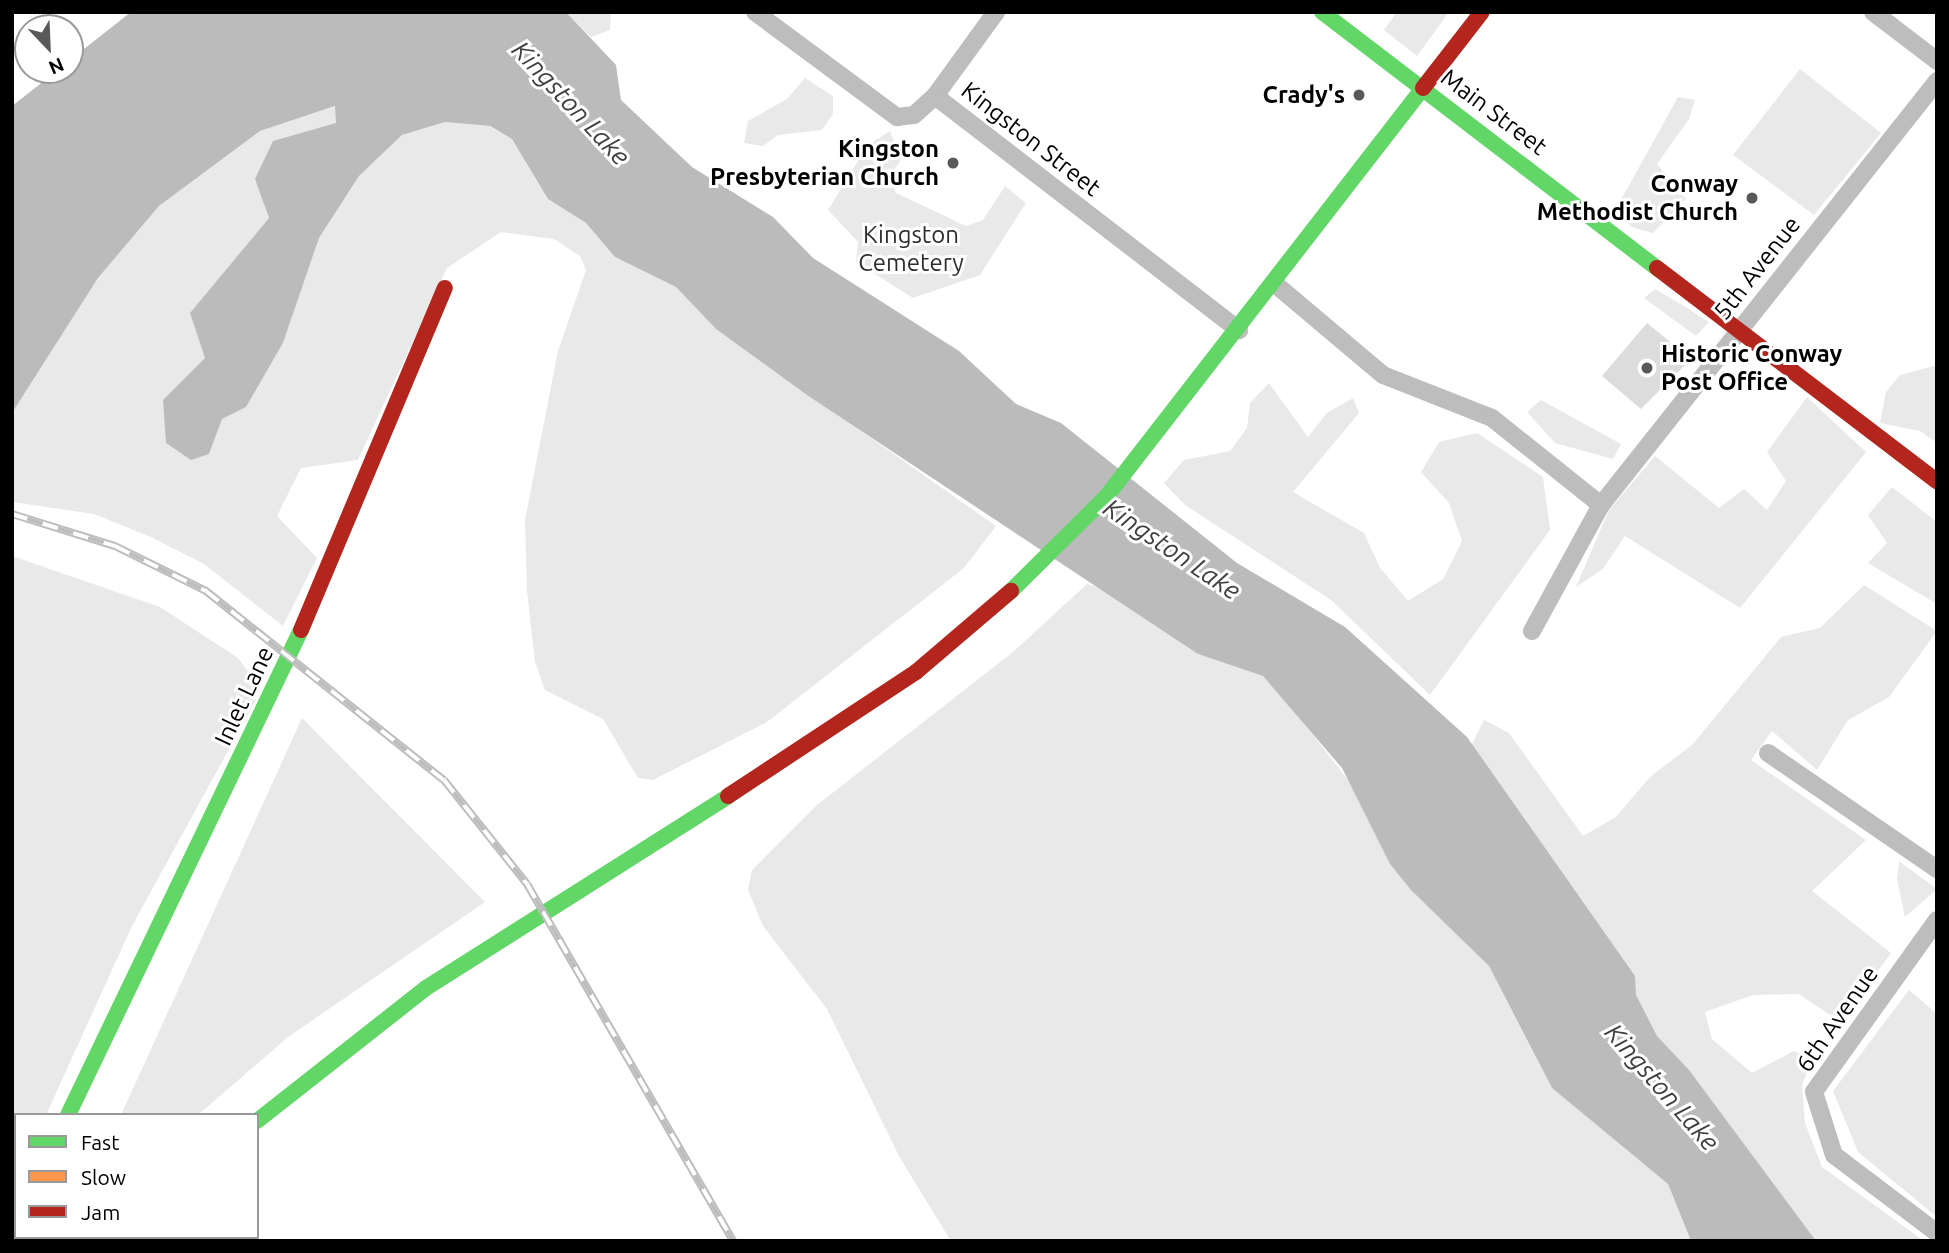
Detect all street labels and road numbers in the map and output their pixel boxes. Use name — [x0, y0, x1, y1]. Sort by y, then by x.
street label: Main Street — [1435, 63, 1553, 161]
street label: Kingston Street — [956, 76, 1106, 202]
street label: 5th Avenue — [1708, 211, 1806, 325]
street label: Inlet Lane — [209, 642, 279, 750]
street label: 6th Avenue — [1790, 960, 1884, 1078]

